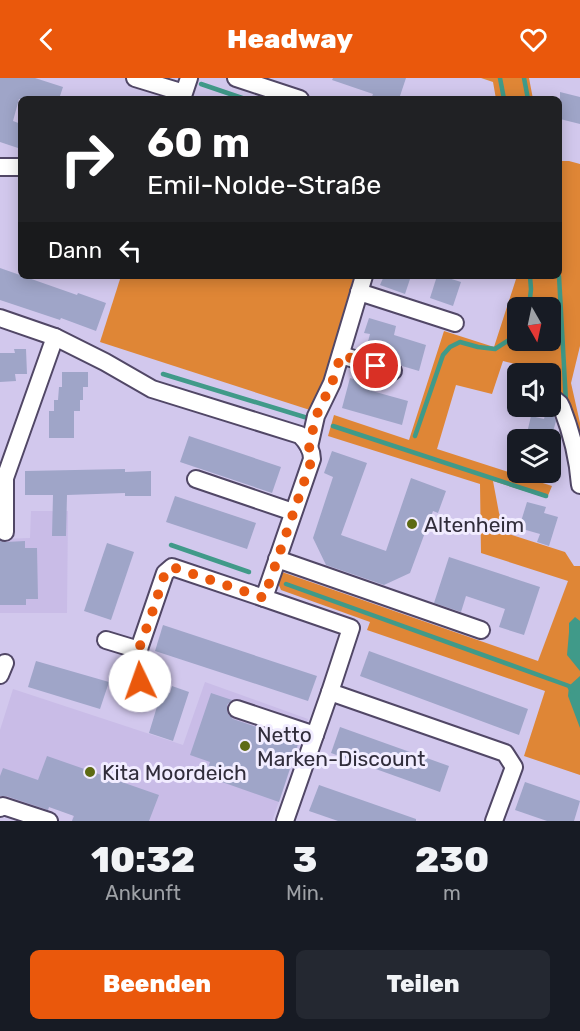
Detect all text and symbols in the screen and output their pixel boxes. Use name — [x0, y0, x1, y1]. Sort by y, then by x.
icon: back — [30, 23, 63, 56]
text: Headway — [227, 23, 353, 55]
icon: heart — [517, 23, 550, 56]
text: 60 m — [147, 118, 250, 168]
icon: right — [48, 120, 126, 198]
text: Emil-Nolde-Straße — [147, 169, 381, 201]
icon: left — [114, 234, 147, 267]
text: Dann — [48, 237, 102, 264]
north arrow — [507, 297, 561, 351]
map controls — [507, 297, 561, 483]
pin — [350, 340, 401, 391]
icon: arrive — [359, 349, 392, 382]
button: sound — [507, 363, 561, 417]
button: layers — [507, 429, 561, 483]
place label: Altenheim — [424, 512, 524, 537]
marker: Altenheim — [405, 517, 419, 531]
position arrow — [108, 649, 172, 713]
place label: Netto Marken-Discount — [257, 722, 425, 771]
marker: Netto Marken-Discount — [238, 739, 252, 753]
place label: Kita Moordeich — [102, 760, 247, 785]
marker: Kita Moordeich — [83, 765, 97, 779]
text: 10:32 — [91, 838, 195, 881]
text: 3 — [293, 838, 317, 881]
text: 230 — [415, 838, 489, 881]
text: Ankunft — [105, 881, 181, 905]
text: Min. — [286, 881, 324, 905]
text: m — [443, 881, 461, 905]
button: Beenden — [30, 950, 284, 1019]
button: Teilen — [296, 950, 550, 1019]

